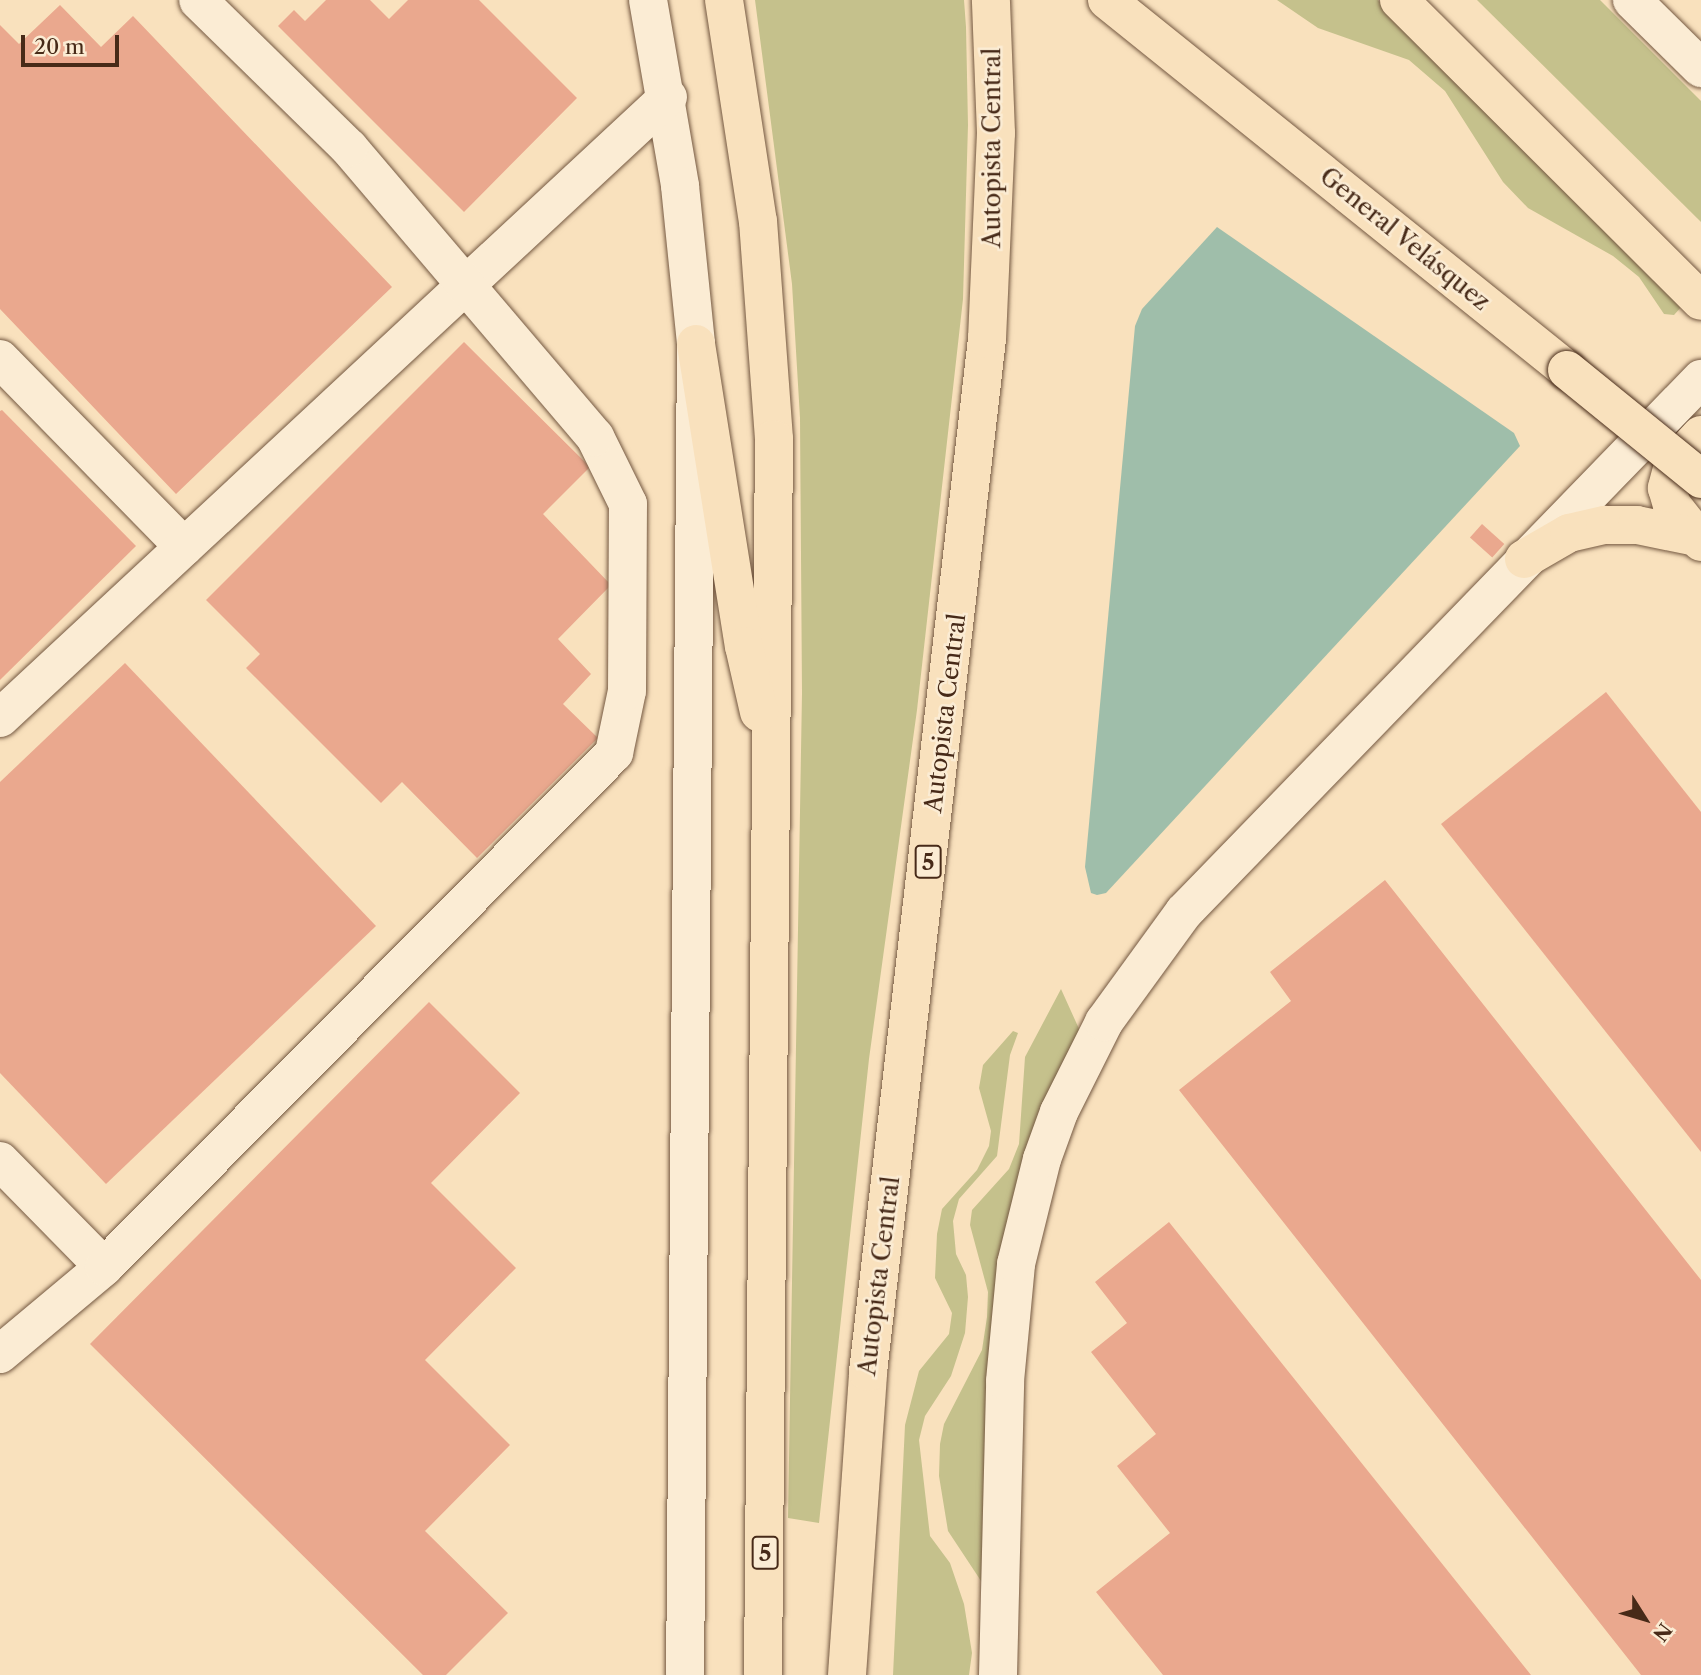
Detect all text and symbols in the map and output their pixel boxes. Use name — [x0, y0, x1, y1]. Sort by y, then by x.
scale bar — [24, 21, 122, 65]
text: 20 m — [34, 34, 85, 59]
street label: Autopista Central — [978, 48, 1006, 248]
street label: General Velásquez — [1314, 161, 1496, 317]
street label: Autopista Central — [918, 612, 972, 814]
road number: 5 — [914, 842, 942, 882]
street label: Autopista Central — [852, 1175, 906, 1377]
road number: 5 — [751, 1534, 779, 1572]
north arrow — [1610, 1584, 1680, 1654]
text: N — [1648, 1618, 1676, 1645]

